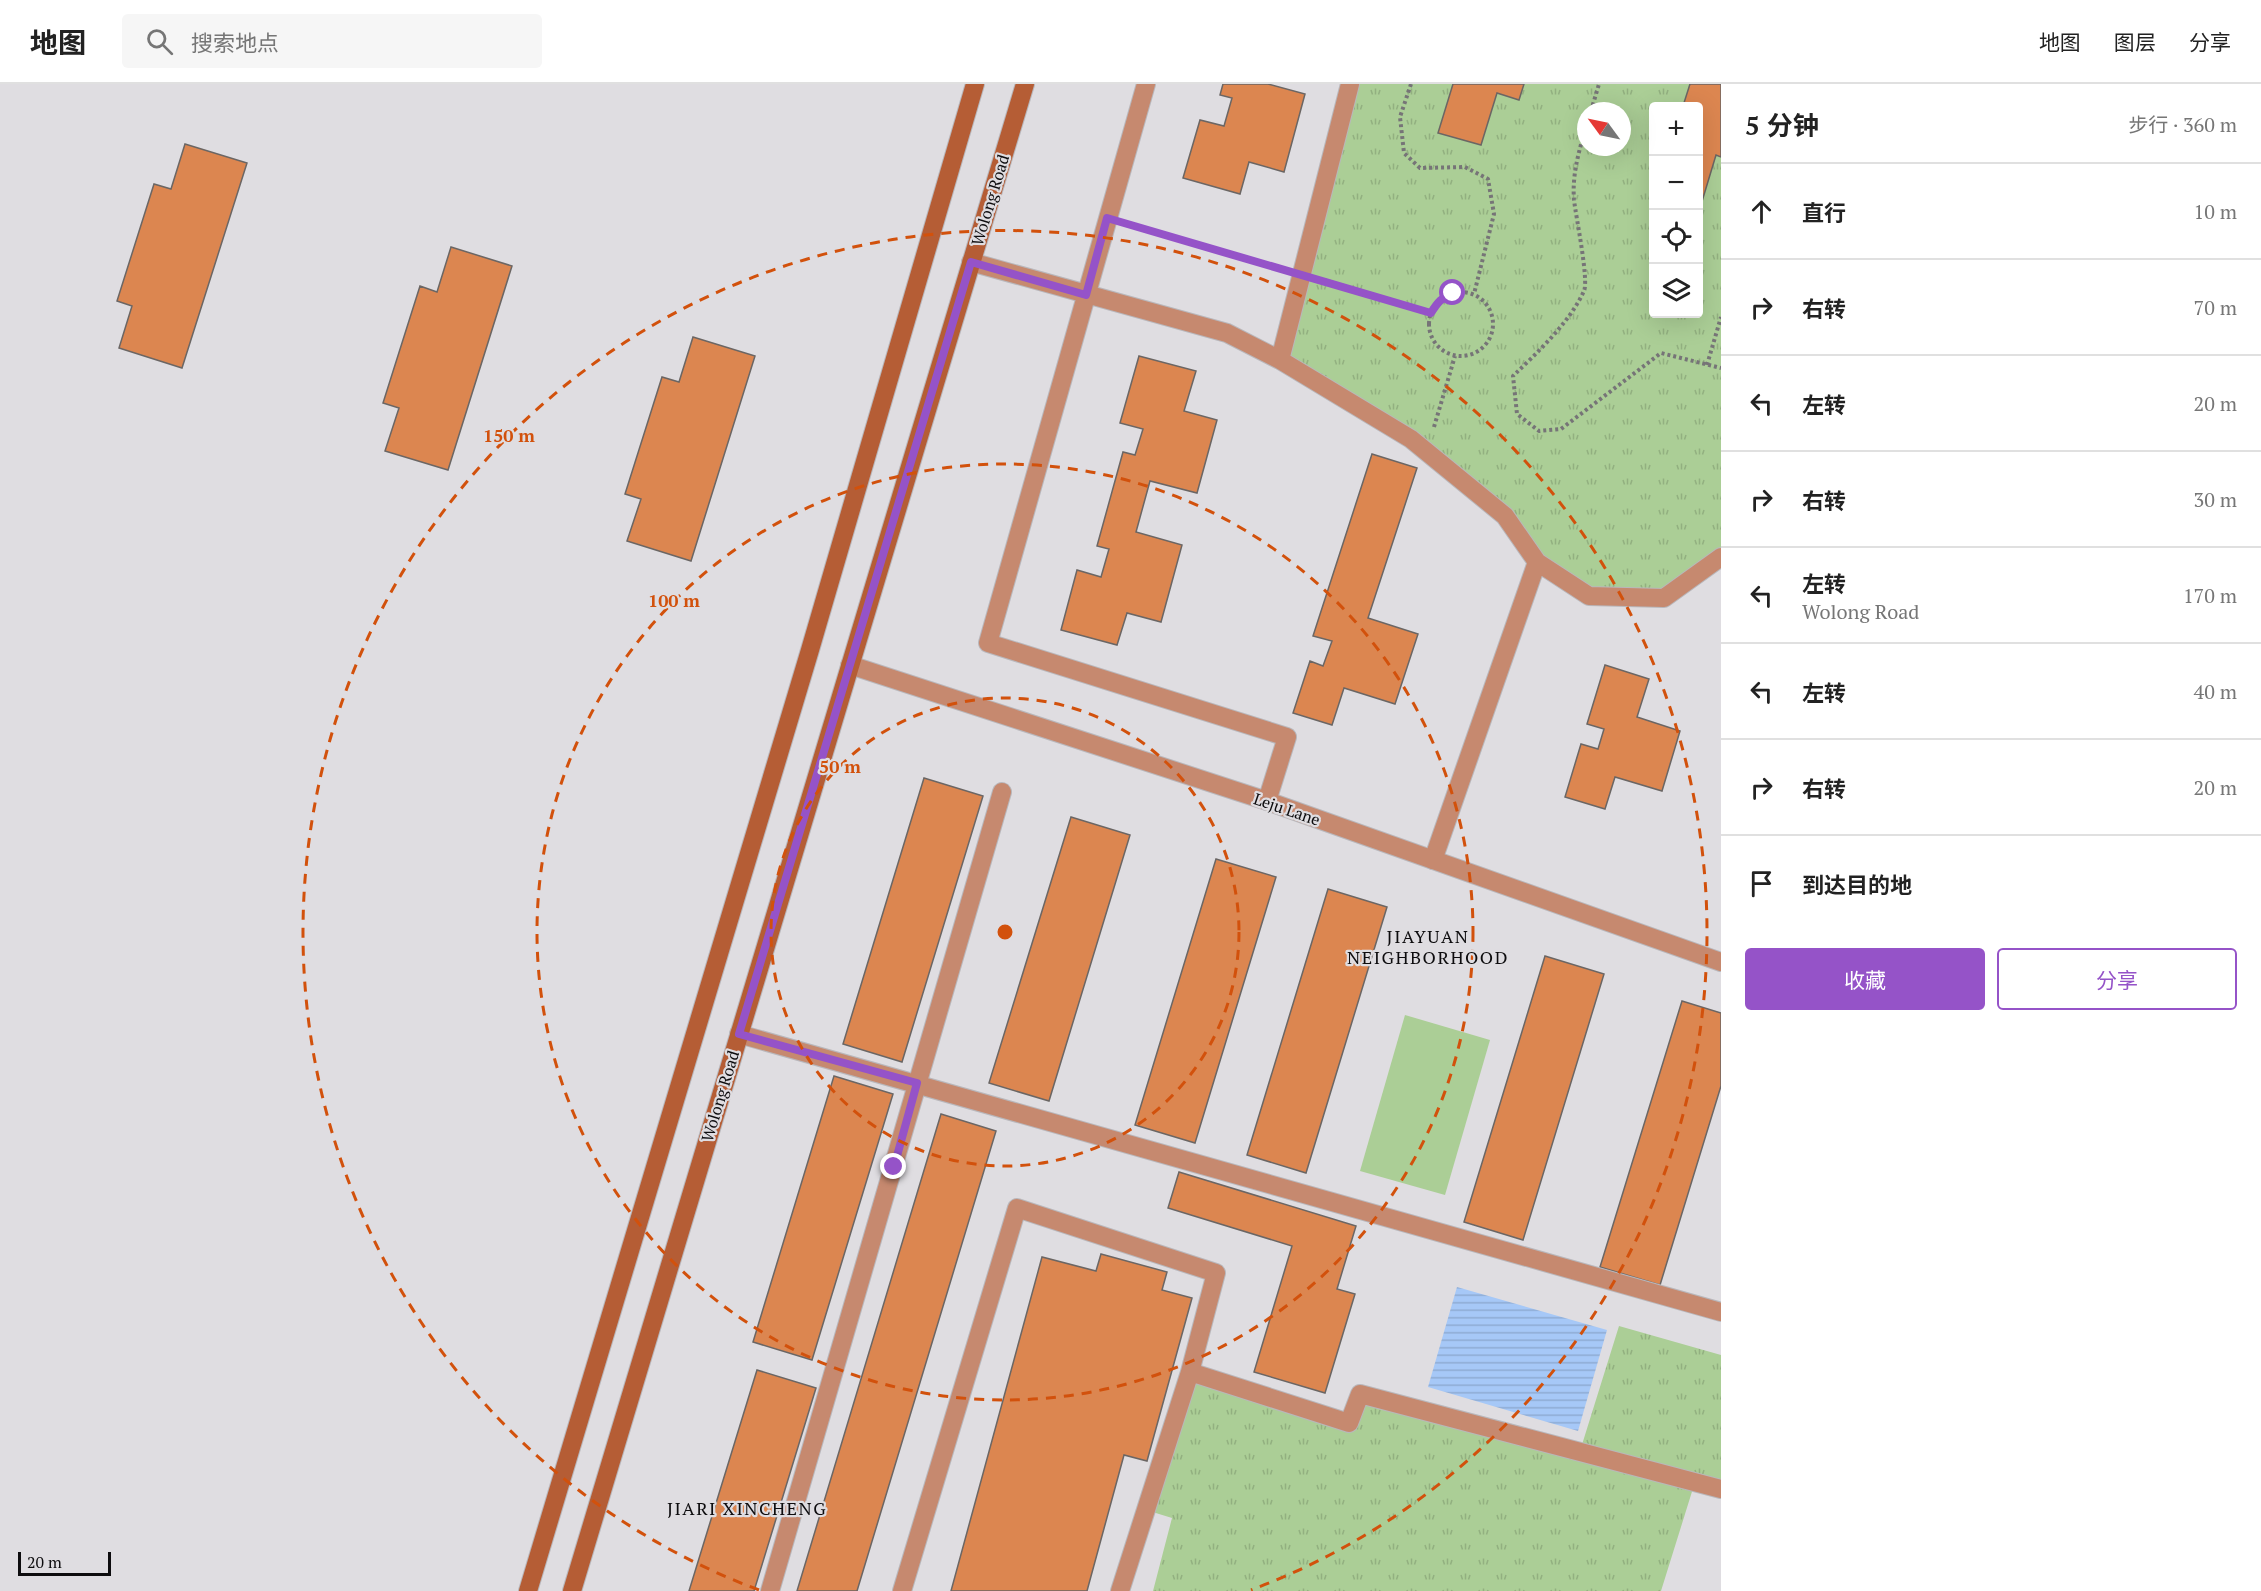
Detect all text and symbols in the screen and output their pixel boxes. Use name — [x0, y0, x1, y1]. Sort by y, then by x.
search box — [122, 14, 542, 68]
text: 地图 — [30, 24, 86, 61]
icon: search — [143, 25, 176, 58]
text: 搜索地点 — [191, 28, 279, 57]
text: 地图 — [2039, 28, 2081, 56]
text: 图层 — [2114, 28, 2156, 56]
text: 分享 — [2189, 28, 2231, 56]
north arrow — [1577, 102, 1631, 156]
map controls — [1649, 102, 1703, 318]
button: + — [1649, 102, 1703, 156]
text: 5 分钟 — [1745, 108, 1819, 142]
text: 步行 · 360 m — [2128, 111, 2237, 138]
street label: Wolong Road — [966, 152, 1014, 248]
button: − — [1649, 156, 1703, 210]
icon: ahead — [1745, 195, 1778, 228]
text: 直行 — [1802, 198, 1846, 227]
text: 10 m — [2194, 198, 2237, 225]
button: locate — [1649, 210, 1703, 264]
button: layers — [1649, 264, 1703, 318]
route start — [1439, 279, 1465, 305]
icon: right — [1745, 291, 1778, 324]
text: 右转 — [1802, 294, 1846, 323]
text: 70 m — [2194, 294, 2237, 321]
icon: left — [1745, 387, 1778, 420]
text: 左转 — [1802, 390, 1846, 419]
text: 20 m — [2194, 390, 2237, 417]
text: 150 m — [483, 423, 535, 447]
icon: right — [1745, 483, 1778, 516]
text: 右转 — [1802, 486, 1846, 515]
text: 30 m — [2194, 486, 2237, 513]
text: 左转 — [1802, 569, 1846, 598]
icon: left — [1745, 579, 1778, 612]
text: 170 m — [2183, 582, 2237, 609]
text: 100 m — [648, 588, 700, 612]
text: Wolong Road — [1802, 598, 1919, 625]
icon: left — [1745, 675, 1778, 708]
text: 左转 — [1802, 678, 1846, 707]
text: 40 m — [2194, 678, 2237, 705]
text: 50 m — [819, 754, 861, 778]
icon: right — [1745, 771, 1778, 804]
text: 右转 — [1802, 774, 1846, 803]
text: 20 m — [2194, 774, 2237, 801]
street label: Leju Lane — [1251, 787, 1323, 831]
icon: arrive — [1745, 867, 1778, 900]
text: 到达目的地 — [1802, 870, 1912, 899]
centre of rings — [995, 922, 1015, 942]
district label: JIAYUAN NEIGHBORHOOD — [1347, 924, 1509, 969]
button: 收藏 — [1745, 948, 1985, 1010]
button: 分享 — [1997, 948, 2237, 1010]
street label: Wolong Road — [696, 1048, 744, 1144]
route end — [880, 1153, 906, 1179]
district label: JIARI XINCHENG — [667, 1496, 827, 1520]
scale bar — [18, 1549, 111, 1576]
text: 20 m — [27, 1551, 62, 1573]

